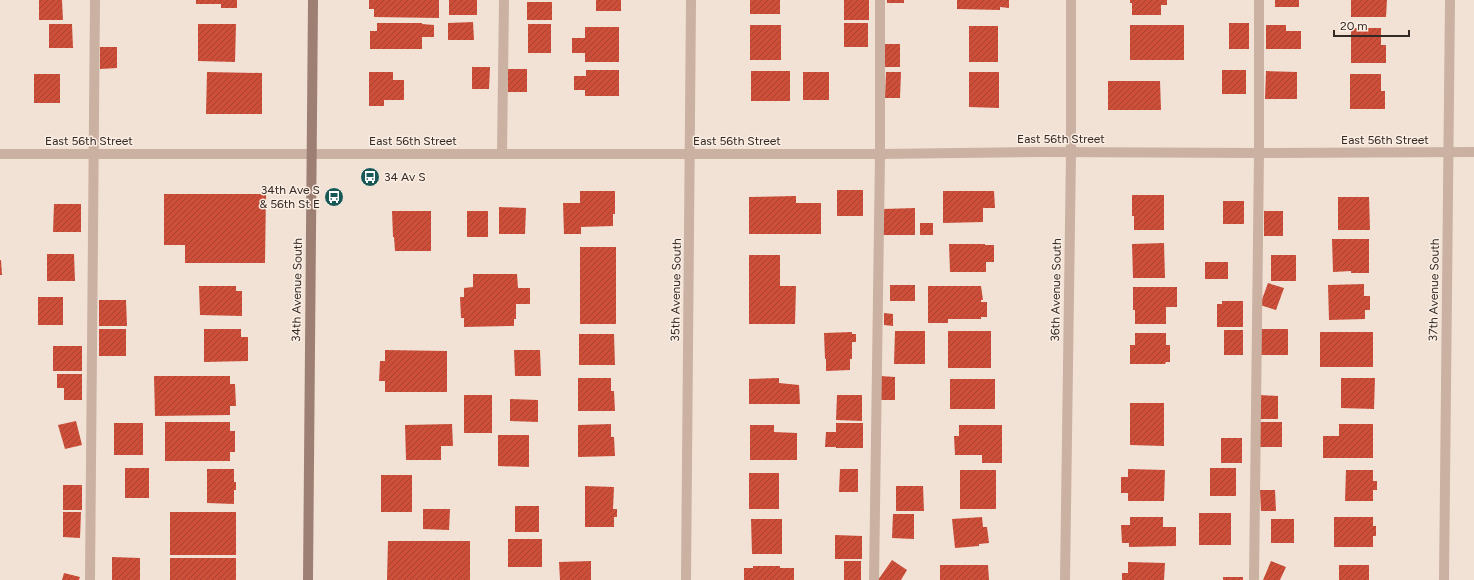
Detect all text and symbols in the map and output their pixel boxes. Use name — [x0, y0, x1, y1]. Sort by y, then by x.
scale bar — [1334, 12, 1409, 38]
text: 20 m — [1340, 19, 1368, 33]
street label: East 56th Street — [1017, 132, 1105, 146]
street label: East 56th Street — [1341, 133, 1429, 147]
street label: East 56th Street — [45, 134, 133, 148]
street label: East 56th Street — [369, 134, 457, 148]
street label: East 56th Street — [693, 134, 781, 148]
bus stop icon: 34 Av S — [359, 166, 381, 188]
place label: 34 Av S — [384, 170, 426, 184]
place label: 34th Ave S & 56th St E — [259, 183, 320, 211]
bus stop icon: 34th Ave S & 56th St E — [323, 186, 345, 208]
street label: 34th Avenue South — [289, 238, 305, 342]
street label: 35th Avenue South — [668, 238, 684, 342]
street label: 36th Avenue South — [1048, 238, 1064, 342]
street label: 37th Avenue South — [1426, 238, 1442, 342]

